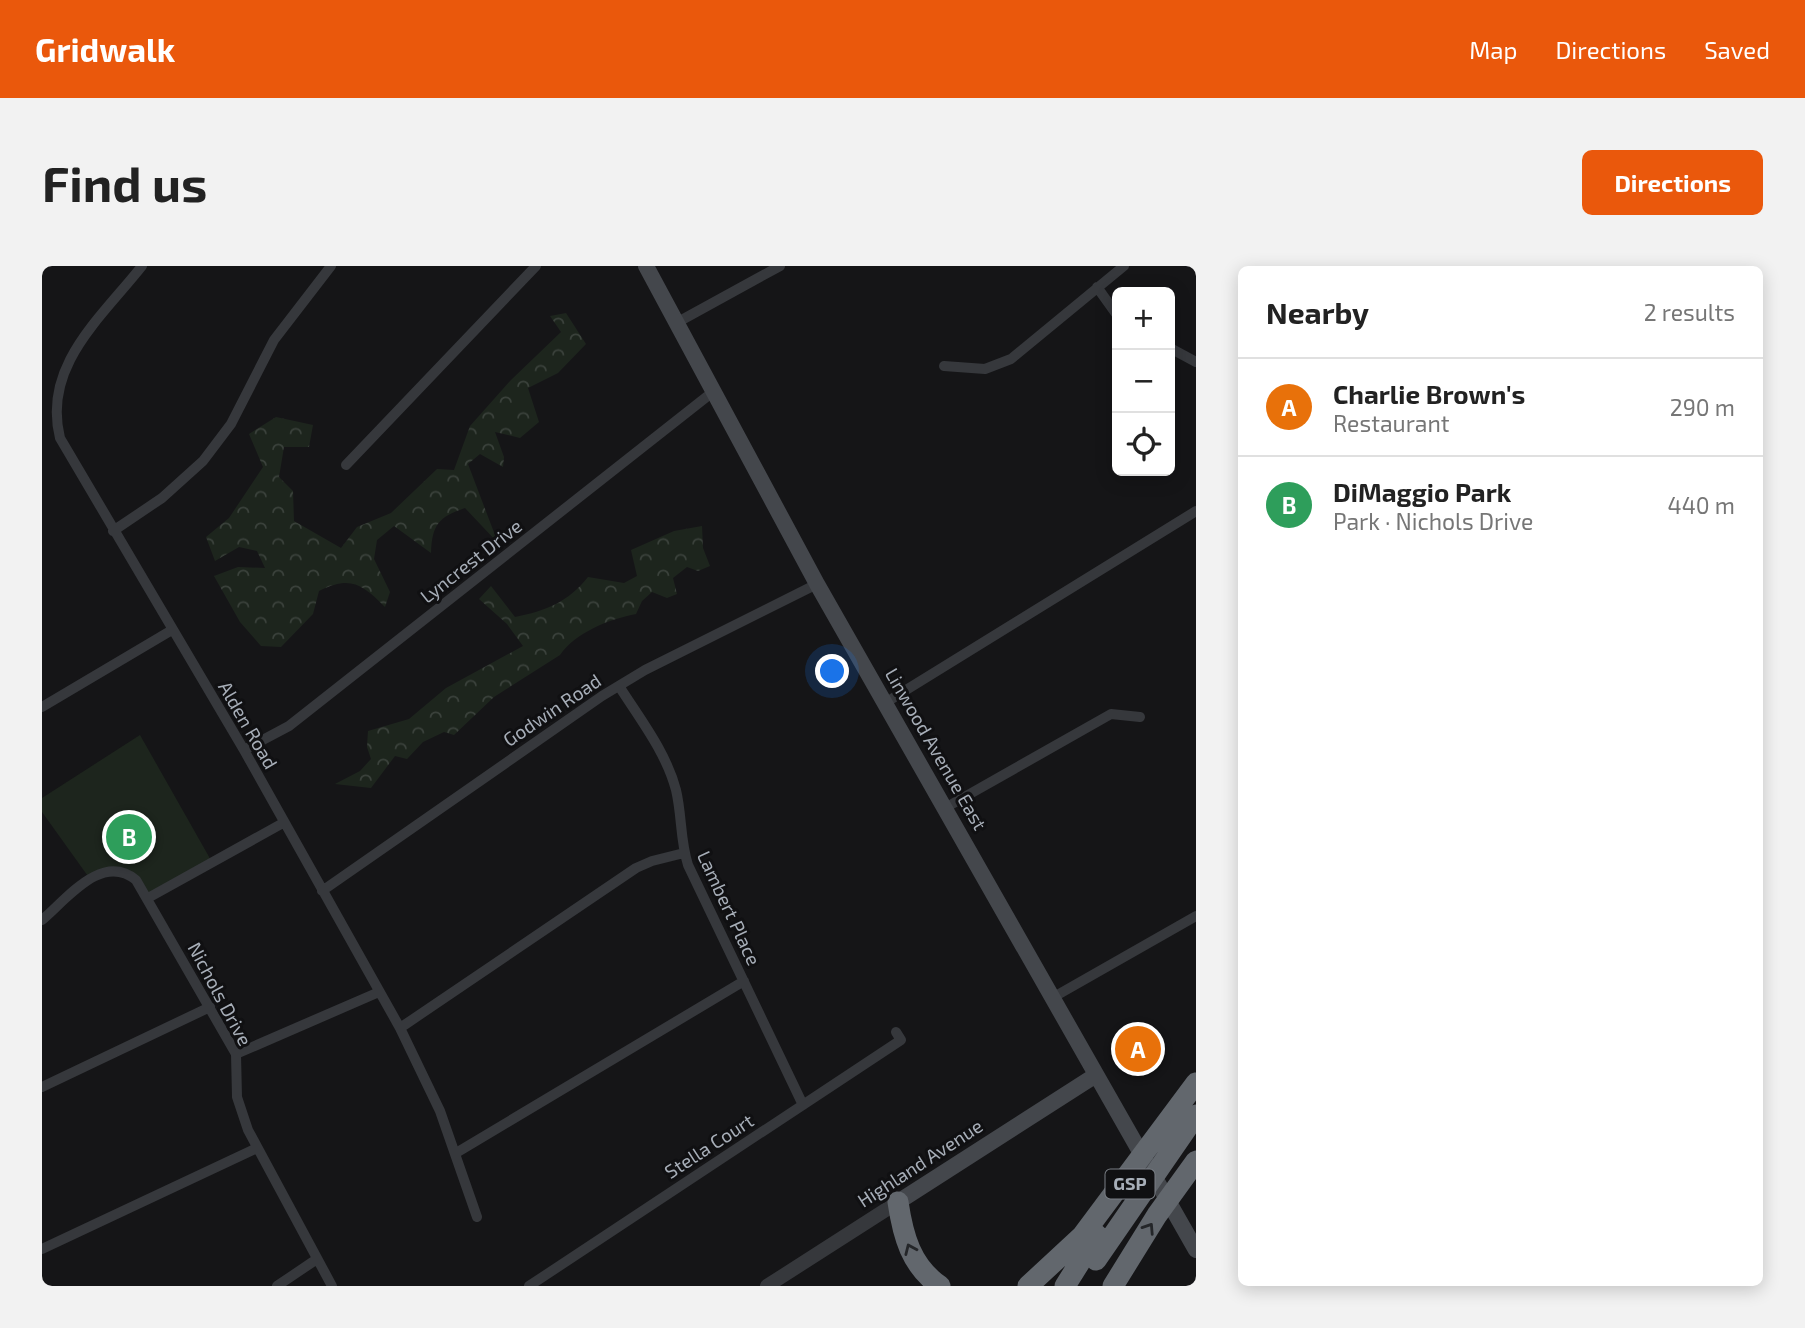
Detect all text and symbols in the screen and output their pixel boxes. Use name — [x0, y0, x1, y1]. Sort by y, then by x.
text: Gridwalk — [35, 29, 175, 69]
text: Map — [1469, 35, 1517, 64]
text: Directions — [1555, 35, 1666, 64]
text: Saved — [1704, 35, 1770, 64]
button: Directions — [1582, 150, 1763, 215]
text: Find us — [42, 153, 207, 212]
map controls — [1112, 287, 1175, 476]
button: + — [1112, 287, 1175, 350]
text: Nearby — [1266, 294, 1369, 330]
text: 2 results — [1644, 298, 1735, 326]
button: − — [1112, 350, 1175, 413]
text: Charlie Brown's — [1333, 378, 1525, 409]
text: A — [1281, 393, 1297, 421]
text: 290 m — [1670, 393, 1735, 421]
text: Restaurant — [1333, 409, 1450, 437]
button: locate — [1112, 413, 1175, 476]
text: DiMaggio Park — [1333, 476, 1511, 507]
text: B — [1282, 491, 1296, 519]
text: 440 m — [1668, 491, 1735, 519]
text: Park · Nichols Drive — [1333, 507, 1533, 535]
street label: Lyncrest Drive — [415, 514, 526, 607]
your location — [815, 654, 849, 688]
street label: Linwood Avenue East — [881, 664, 992, 834]
street label: Godwin Road — [498, 668, 605, 751]
street label: Alden Road — [214, 677, 283, 773]
pin: B — [106, 811, 152, 863]
street label: Lambert Place — [693, 847, 766, 969]
street label: Nichols Drive — [184, 938, 257, 1049]
pin: A — [1115, 1023, 1161, 1075]
street label: Stella Court — [660, 1108, 757, 1183]
street label: Highland Avenue — [853, 1114, 987, 1212]
road number: GSP — [1106, 1169, 1154, 1198]
one-way arrow — [1140, 1223, 1153, 1236]
one-way arrow — [904, 1244, 918, 1256]

